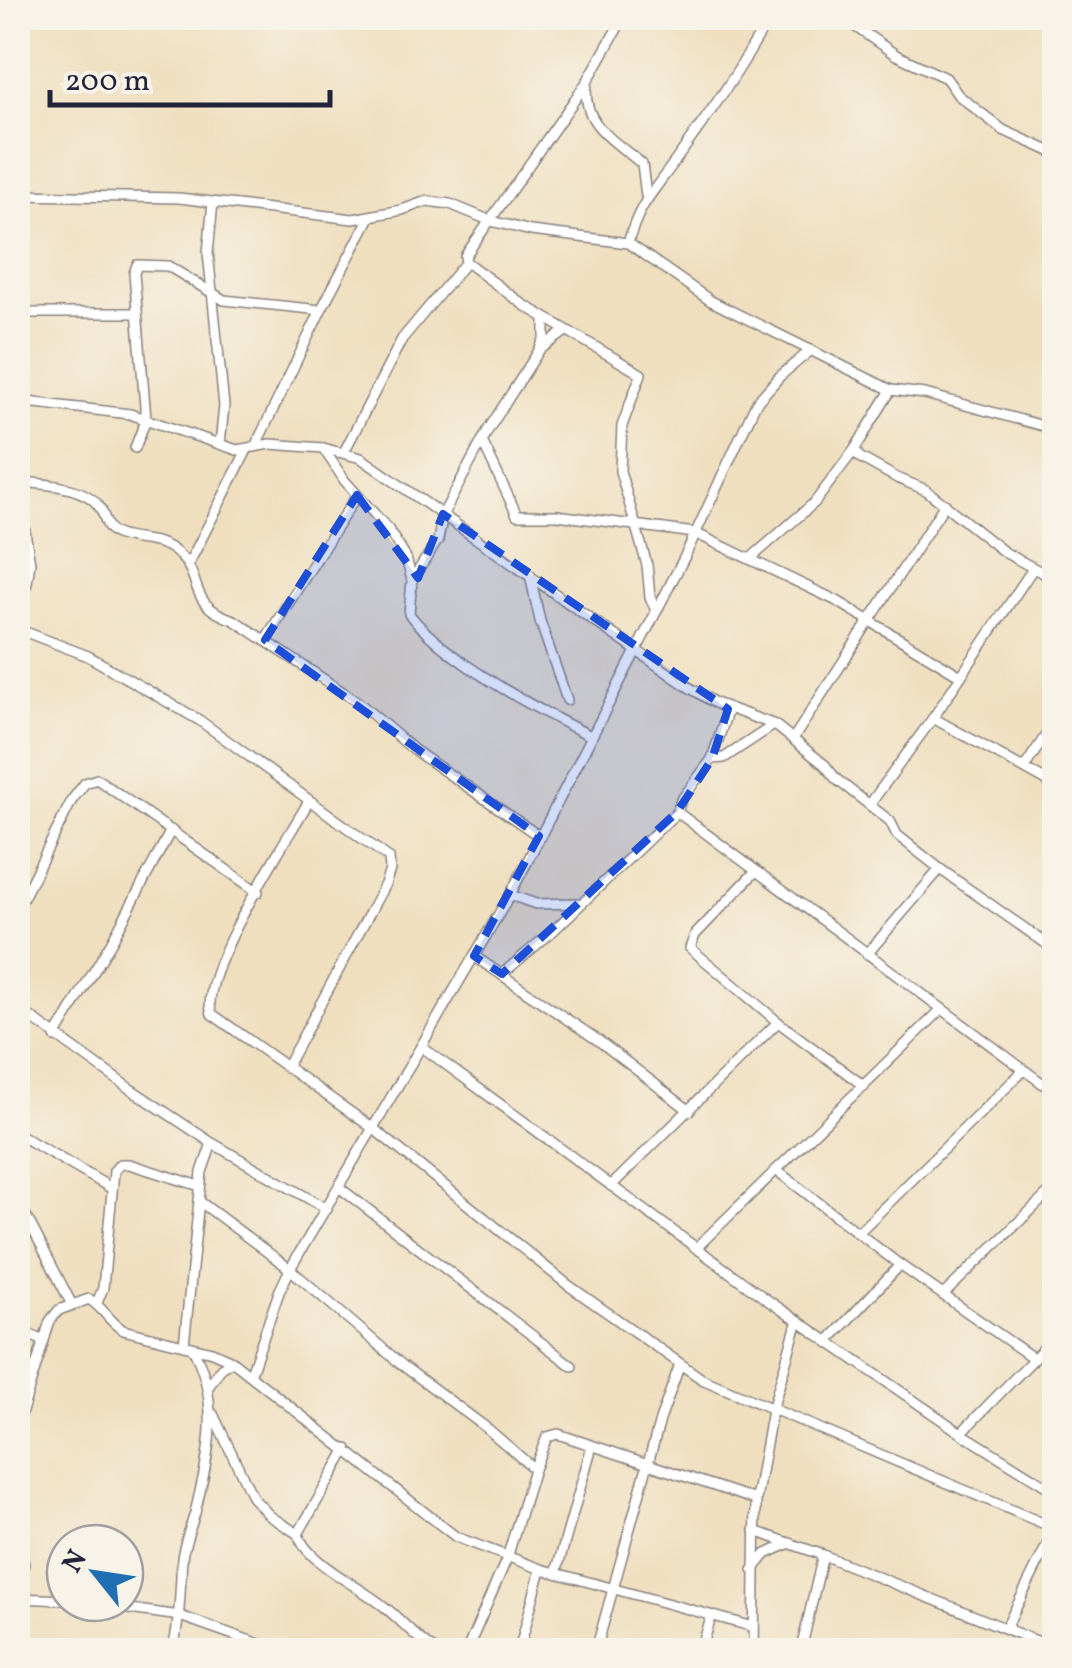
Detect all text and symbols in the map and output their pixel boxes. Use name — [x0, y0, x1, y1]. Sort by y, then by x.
scale bar — [50, 45, 330, 107]
text: 200 m — [65, 61, 150, 103]
north arrow — [45, 1523, 145, 1623]
text: N — [54, 1543, 97, 1580]

